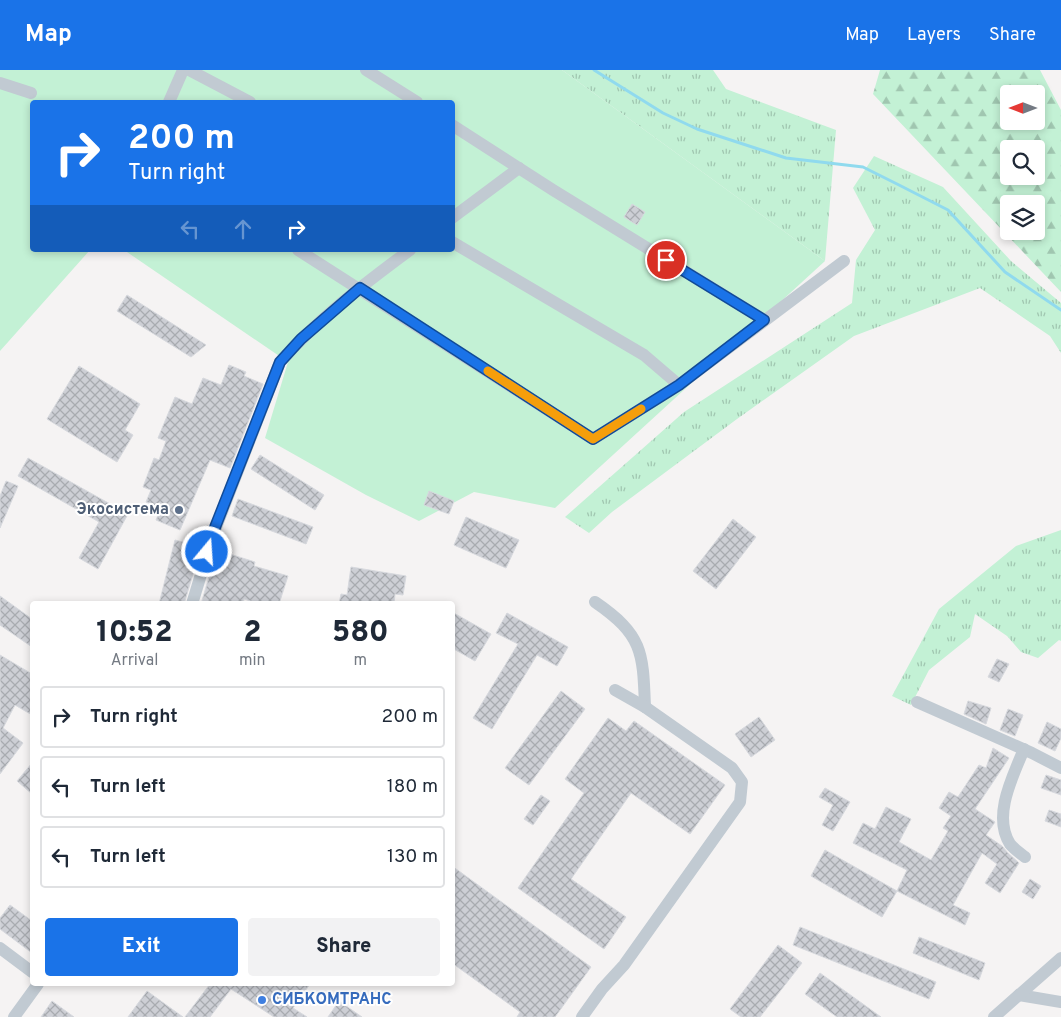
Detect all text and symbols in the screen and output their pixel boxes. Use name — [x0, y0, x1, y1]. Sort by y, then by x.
text: Map — [25, 20, 72, 50]
text: Map — [845, 24, 879, 47]
text: Layers — [907, 24, 961, 47]
text: Share — [989, 24, 1036, 47]
north arrow — [1000, 85, 1045, 130]
map controls — [1000, 85, 1045, 240]
text: 200 m — [128, 117, 235, 161]
icon: right — [45, 120, 110, 185]
button: search — [1000, 140, 1045, 185]
text: Turn right — [128, 160, 225, 187]
button: layers — [1000, 195, 1045, 240]
icon: left — [176, 215, 204, 243]
icon: ahead — [229, 215, 257, 243]
icon: right — [282, 215, 310, 243]
pin — [645, 239, 687, 281]
icon: arrive — [652, 246, 680, 274]
place label: Экосистема — [77, 500, 169, 520]
marker: Экосистема — [173, 504, 185, 516]
position arrow — [180, 525, 232, 577]
text: 10:52 — [96, 615, 173, 652]
text: 2 — [243, 615, 261, 652]
text: 580 — [332, 615, 389, 652]
text: Arrival — [111, 651, 158, 671]
text: min — [239, 651, 266, 671]
text: m — [354, 651, 367, 671]
icon: right — [47, 703, 75, 731]
text: Turn right — [90, 705, 178, 729]
text: 200 m — [382, 705, 438, 729]
icon: left — [47, 773, 75, 801]
text: Turn left — [90, 775, 166, 799]
text: 180 m — [387, 775, 438, 799]
icon: left — [47, 843, 75, 871]
text: Turn left — [90, 845, 166, 869]
text: 130 m — [387, 845, 438, 869]
button: Exit — [45, 918, 238, 976]
button: Share — [248, 918, 440, 976]
place label: СИБКОМТРАНС — [272, 990, 392, 1010]
marker: СИБКОМТРАНС — [256, 994, 268, 1006]

